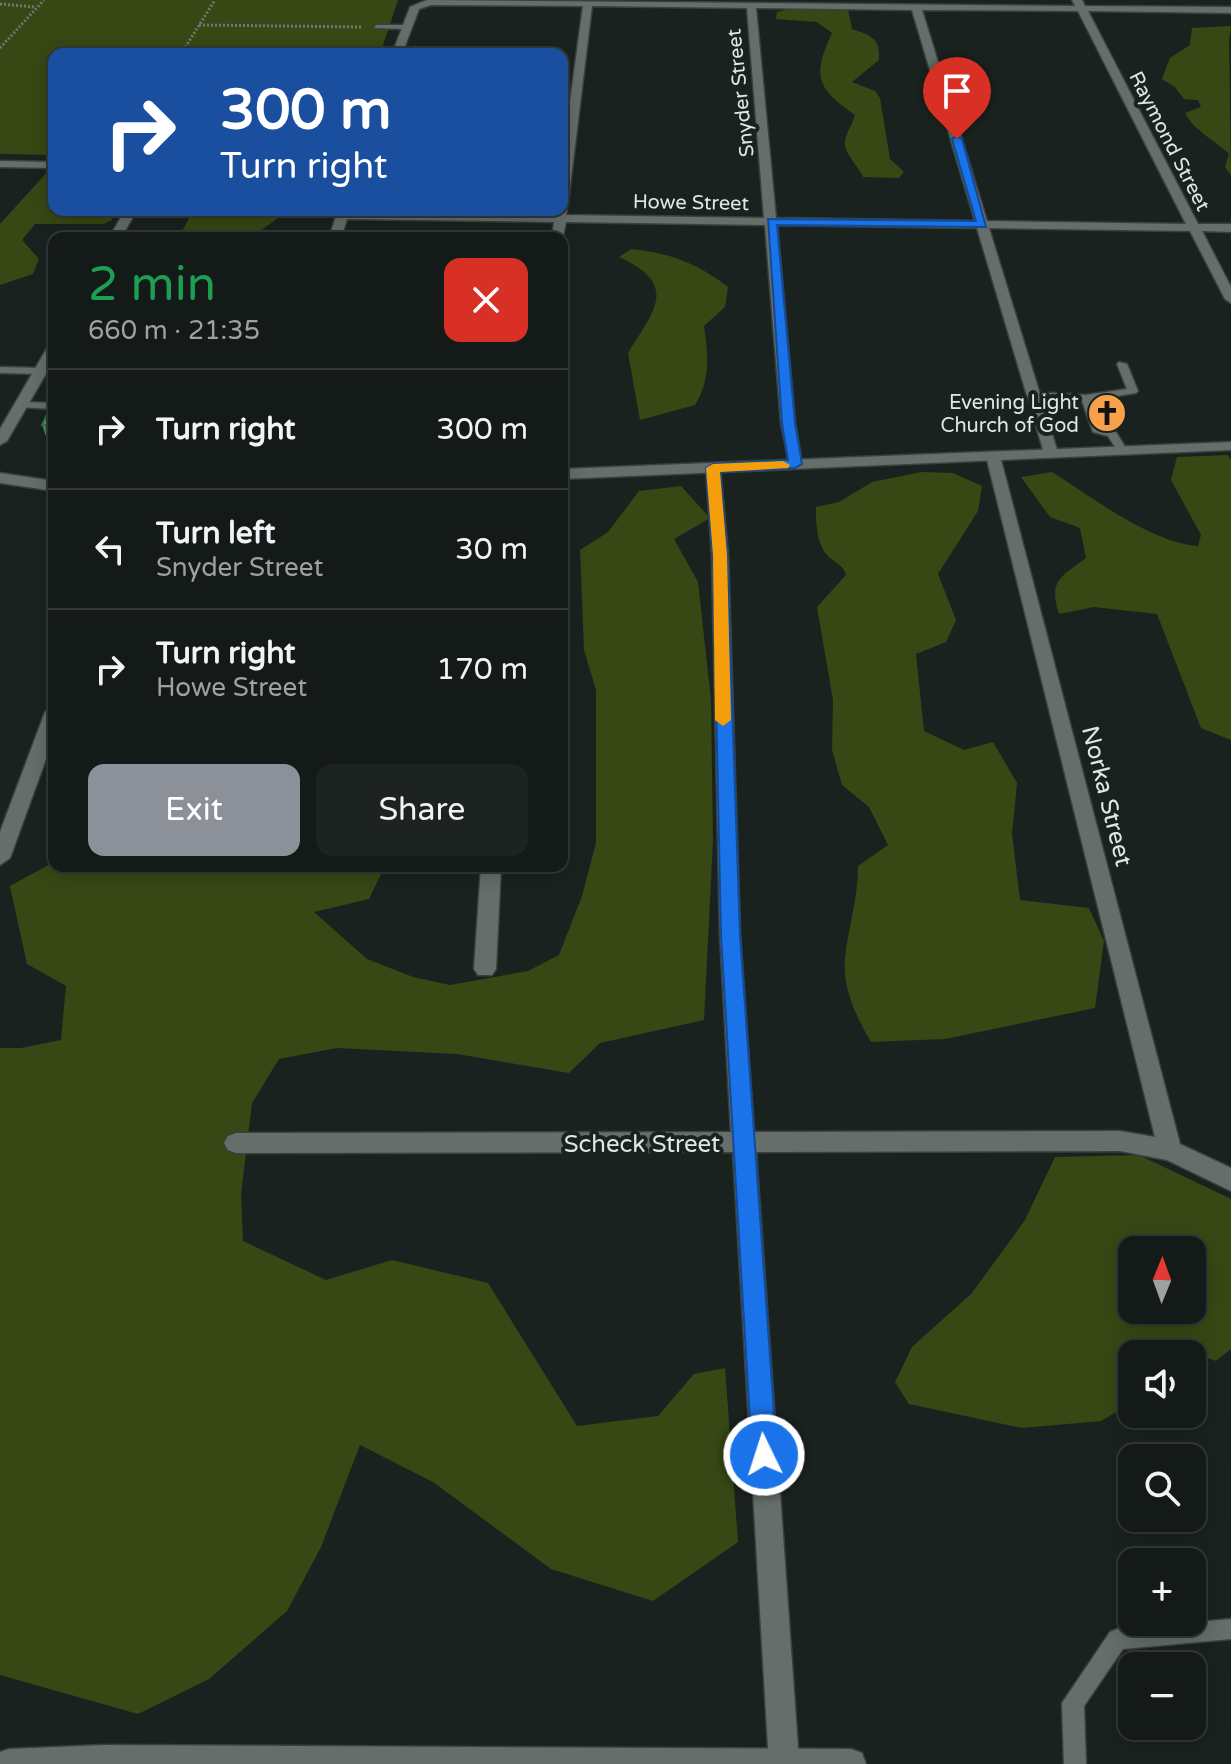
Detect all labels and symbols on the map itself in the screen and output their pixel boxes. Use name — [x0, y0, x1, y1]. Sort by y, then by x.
street label: Snyder Street — [722, 27, 760, 158]
pin — [923, 57, 991, 139]
street label: Raymond Street — [1124, 68, 1215, 216]
street label: Howe Street — [633, 190, 750, 216]
place label: Evening Light Church of God — [941, 391, 1079, 438]
church icon: Evening Light Church of God — [1086, 392, 1128, 434]
street label: Norka Street — [1075, 723, 1138, 869]
street label: Scheck Street — [564, 1130, 720, 1159]
north arrow — [1118, 1236, 1206, 1324]
position arrow — [722, 1413, 806, 1497]

